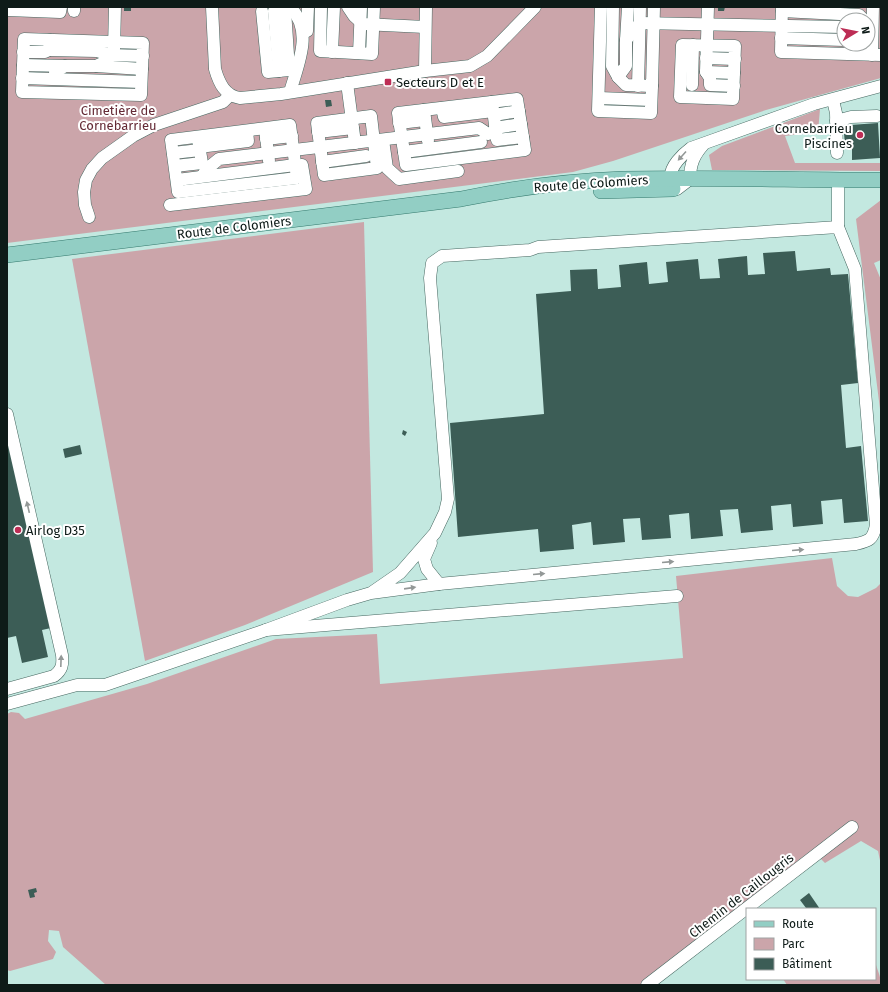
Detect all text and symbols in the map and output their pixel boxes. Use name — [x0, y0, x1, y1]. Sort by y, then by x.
north arrow — [836, 12, 876, 52]
text: N — [858, 26, 872, 35]
place label: Secteurs D et E — [396, 75, 484, 90]
marker: Secteurs D et E — [383, 77, 393, 87]
park label: Cimetière de Cornebarrieu — [79, 103, 157, 133]
place label: Cornebarrieu Piscines — [775, 121, 852, 151]
marker: Cornebarrieu Piscines — [855, 130, 865, 140]
one-way arrow — [677, 151, 686, 161]
street label: Route de Colomiers — [533, 172, 649, 195]
street label: Route de Colomiers — [176, 213, 292, 242]
one-way arrow — [25, 501, 31, 513]
place label: Airlog D35 — [26, 523, 85, 538]
marker: Airlog D35 — [13, 525, 23, 535]
one-way arrow — [792, 547, 804, 553]
one-way arrow — [662, 559, 674, 566]
one-way arrow — [533, 571, 545, 578]
one-way arrow — [404, 585, 416, 591]
one-way arrow — [58, 655, 65, 667]
street label: Chemin de Caillougris — [686, 850, 796, 941]
legend — [746, 908, 876, 980]
text: Route — [782, 917, 814, 931]
text: Parc — [782, 937, 805, 951]
text: Bâtiment — [782, 957, 832, 971]

